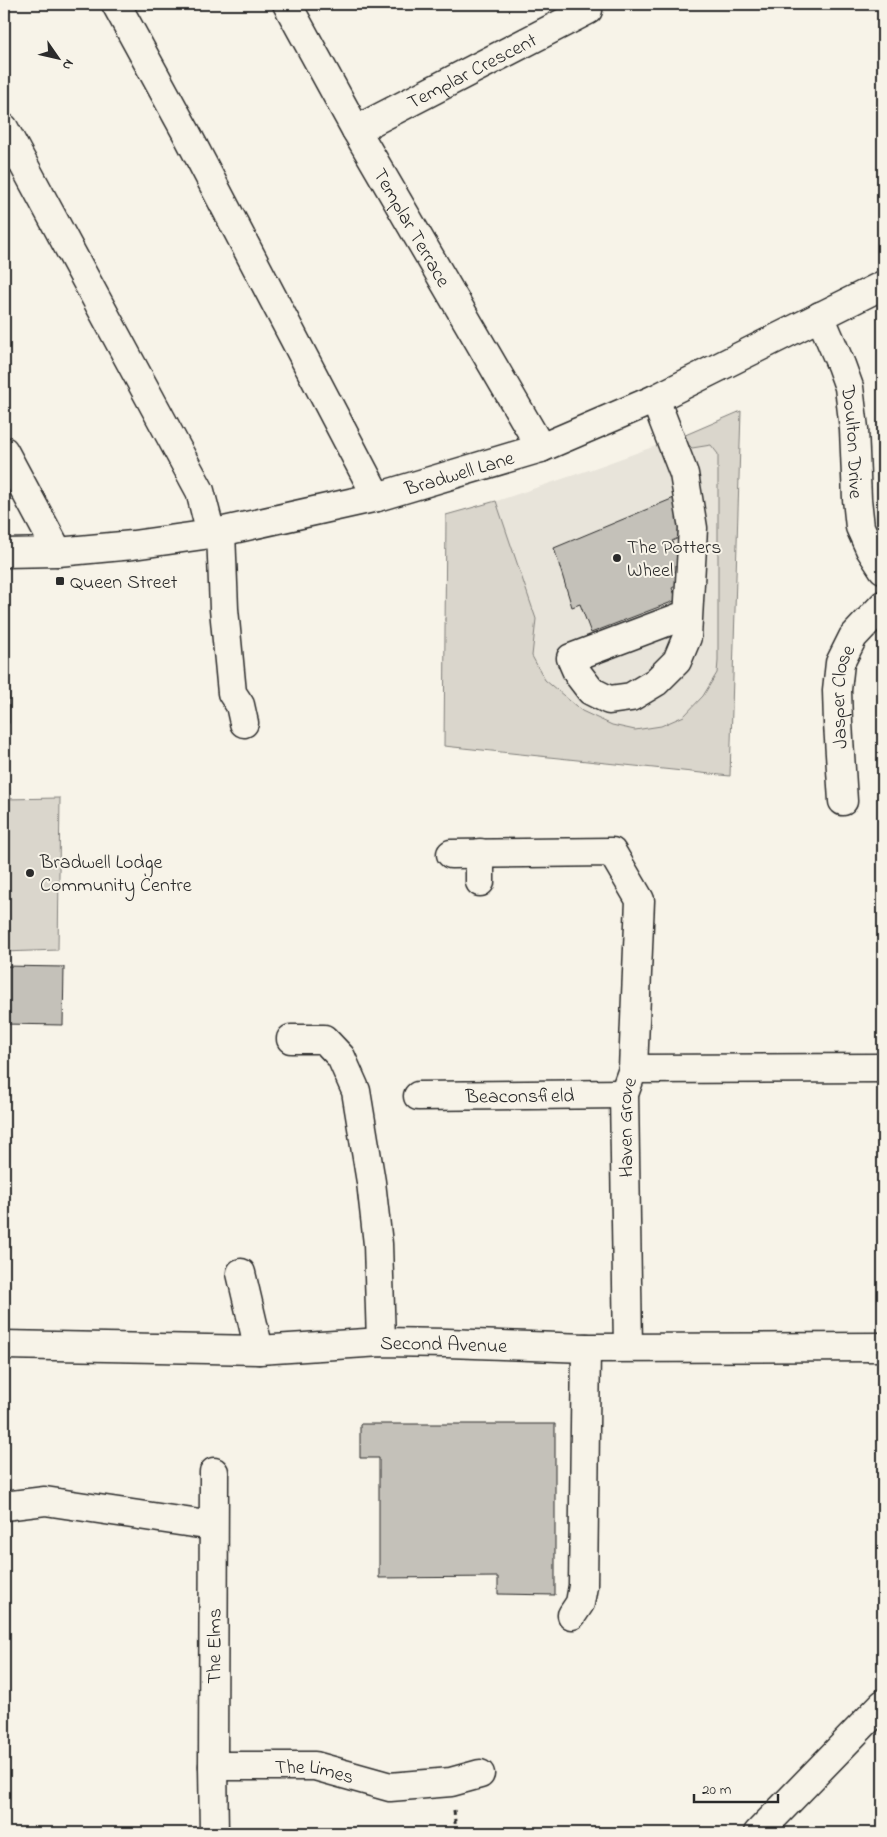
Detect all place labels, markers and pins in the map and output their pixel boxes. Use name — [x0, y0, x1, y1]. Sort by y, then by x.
place label: The Potters Wheel — [627, 534, 721, 586]
marker: The Potters Wheel — [611, 552, 623, 564]
place label: Queen Street — [70, 569, 178, 598]
marker: Queen Street — [54, 575, 66, 587]
place label: Bradwell Lodge Community Centre — [39, 849, 192, 901]
marker: Bradwell Lodge Community Centre — [24, 867, 36, 879]

